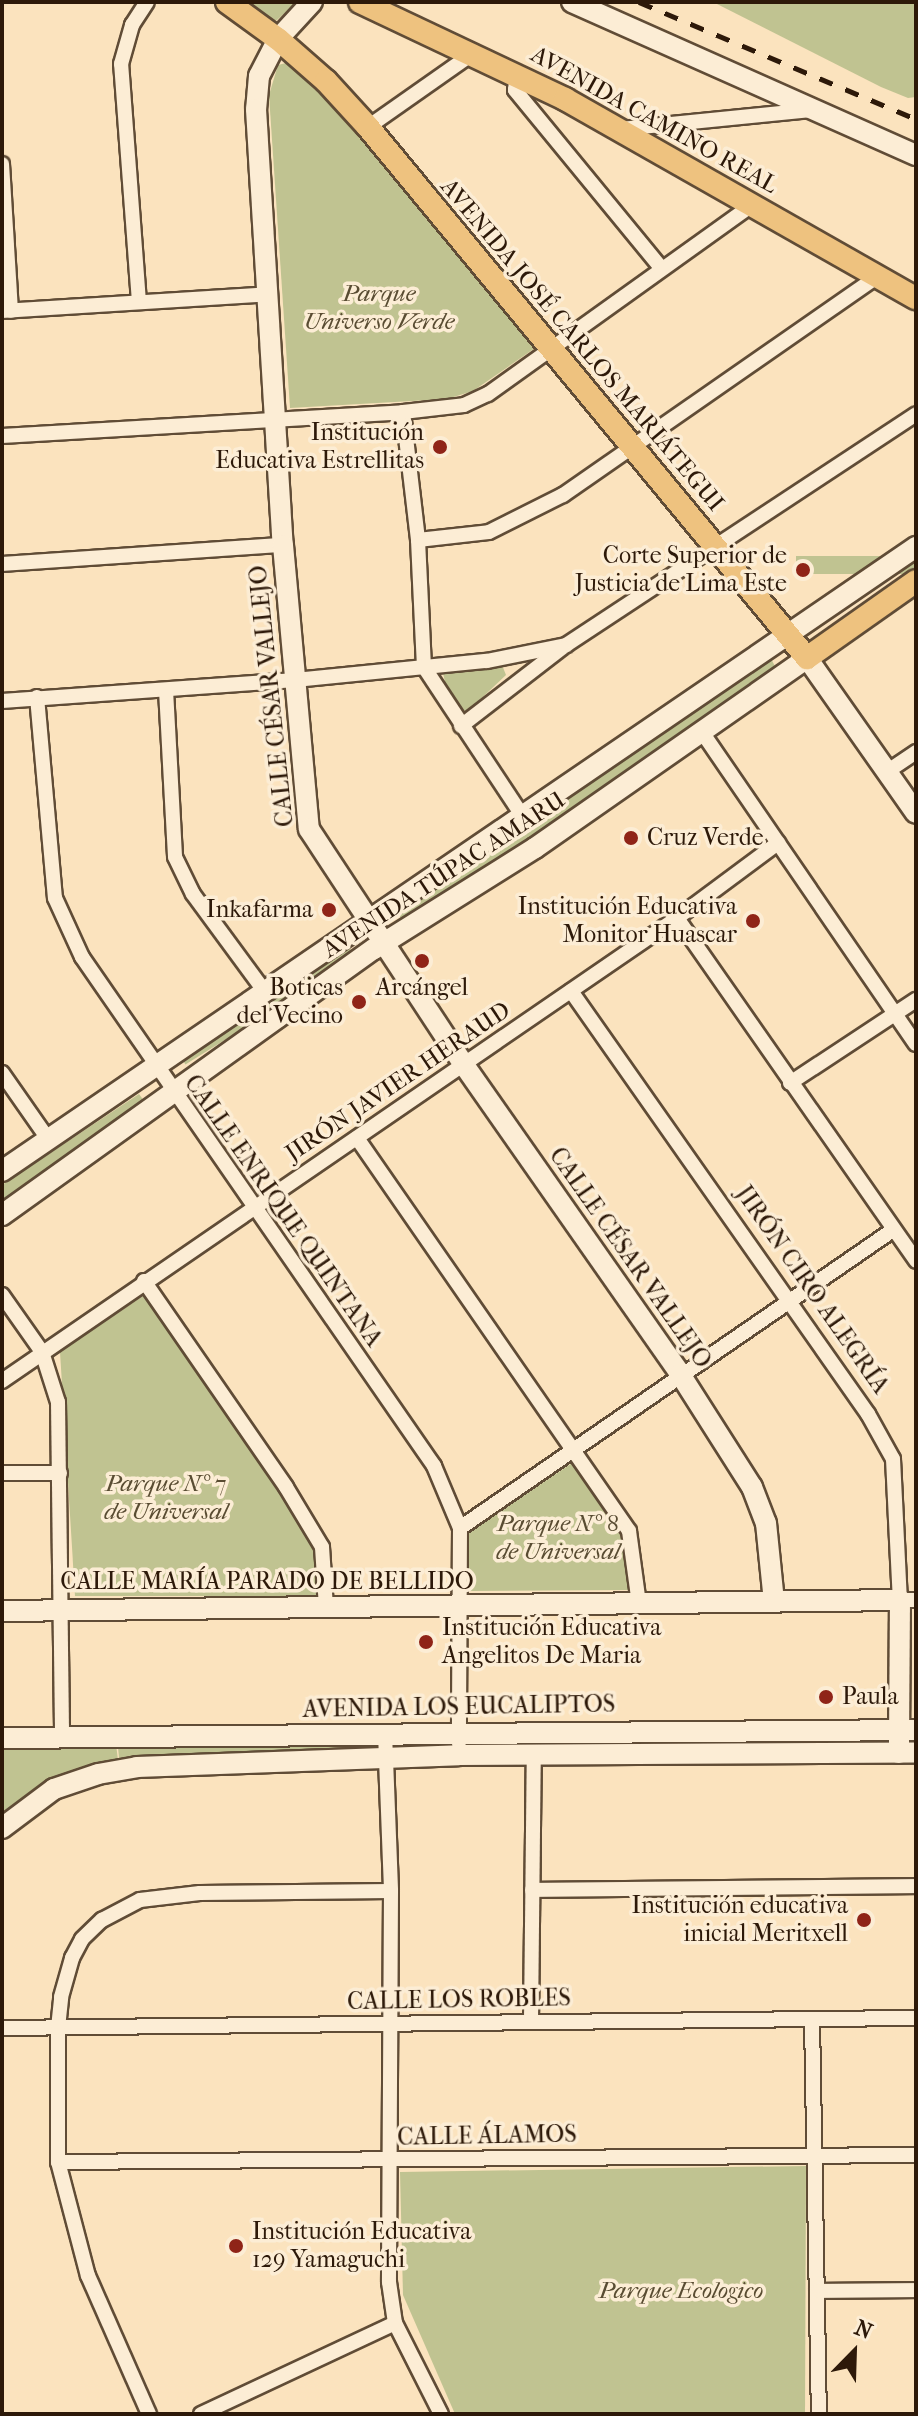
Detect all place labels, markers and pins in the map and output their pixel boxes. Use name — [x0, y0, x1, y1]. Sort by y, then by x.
place label: Institución Educativa Estrellitas — [215, 419, 424, 475]
marker: Institución Educativa Estrellitas — [431, 438, 449, 456]
place label: Corte Superior de Justicia de Lima Este — [575, 542, 787, 598]
marker: Corte Superior de Justicia de Lima Este — [794, 561, 812, 579]
place label: Cruz Verde — [647, 824, 764, 852]
marker: Cruz Verde — [622, 829, 640, 847]
place label: Institución Educativa Monitor Huascar — [518, 893, 737, 949]
place label: Inkafarma — [206, 896, 313, 924]
marker: Inkafarma — [320, 901, 338, 919]
marker: Institución Educativa Monitor Huascar — [744, 912, 762, 930]
marker: Arcángel — [413, 952, 431, 970]
place label: Boticas del Vecino — [237, 974, 343, 1030]
place label: Arcángel — [376, 974, 468, 1002]
marker: Boticas del Vecino — [350, 993, 368, 1011]
place label: Institución Educativa Angelitos De Maria — [442, 1614, 661, 1670]
marker: Institución Educativa Angelitos De Maria — [417, 1633, 435, 1651]
place label: Paula — [842, 1683, 899, 1711]
marker: Paula — [817, 1688, 835, 1706]
place label: Institución educativa inicial Meritxell — [632, 1892, 848, 1948]
marker: Institución educativa inicial Meritxell — [855, 1911, 873, 1929]
place label: Institución Educativa 129 Yamaguchi — [252, 2218, 471, 2274]
marker: Institución Educativa 129 Yamaguchi — [227, 2237, 245, 2255]

